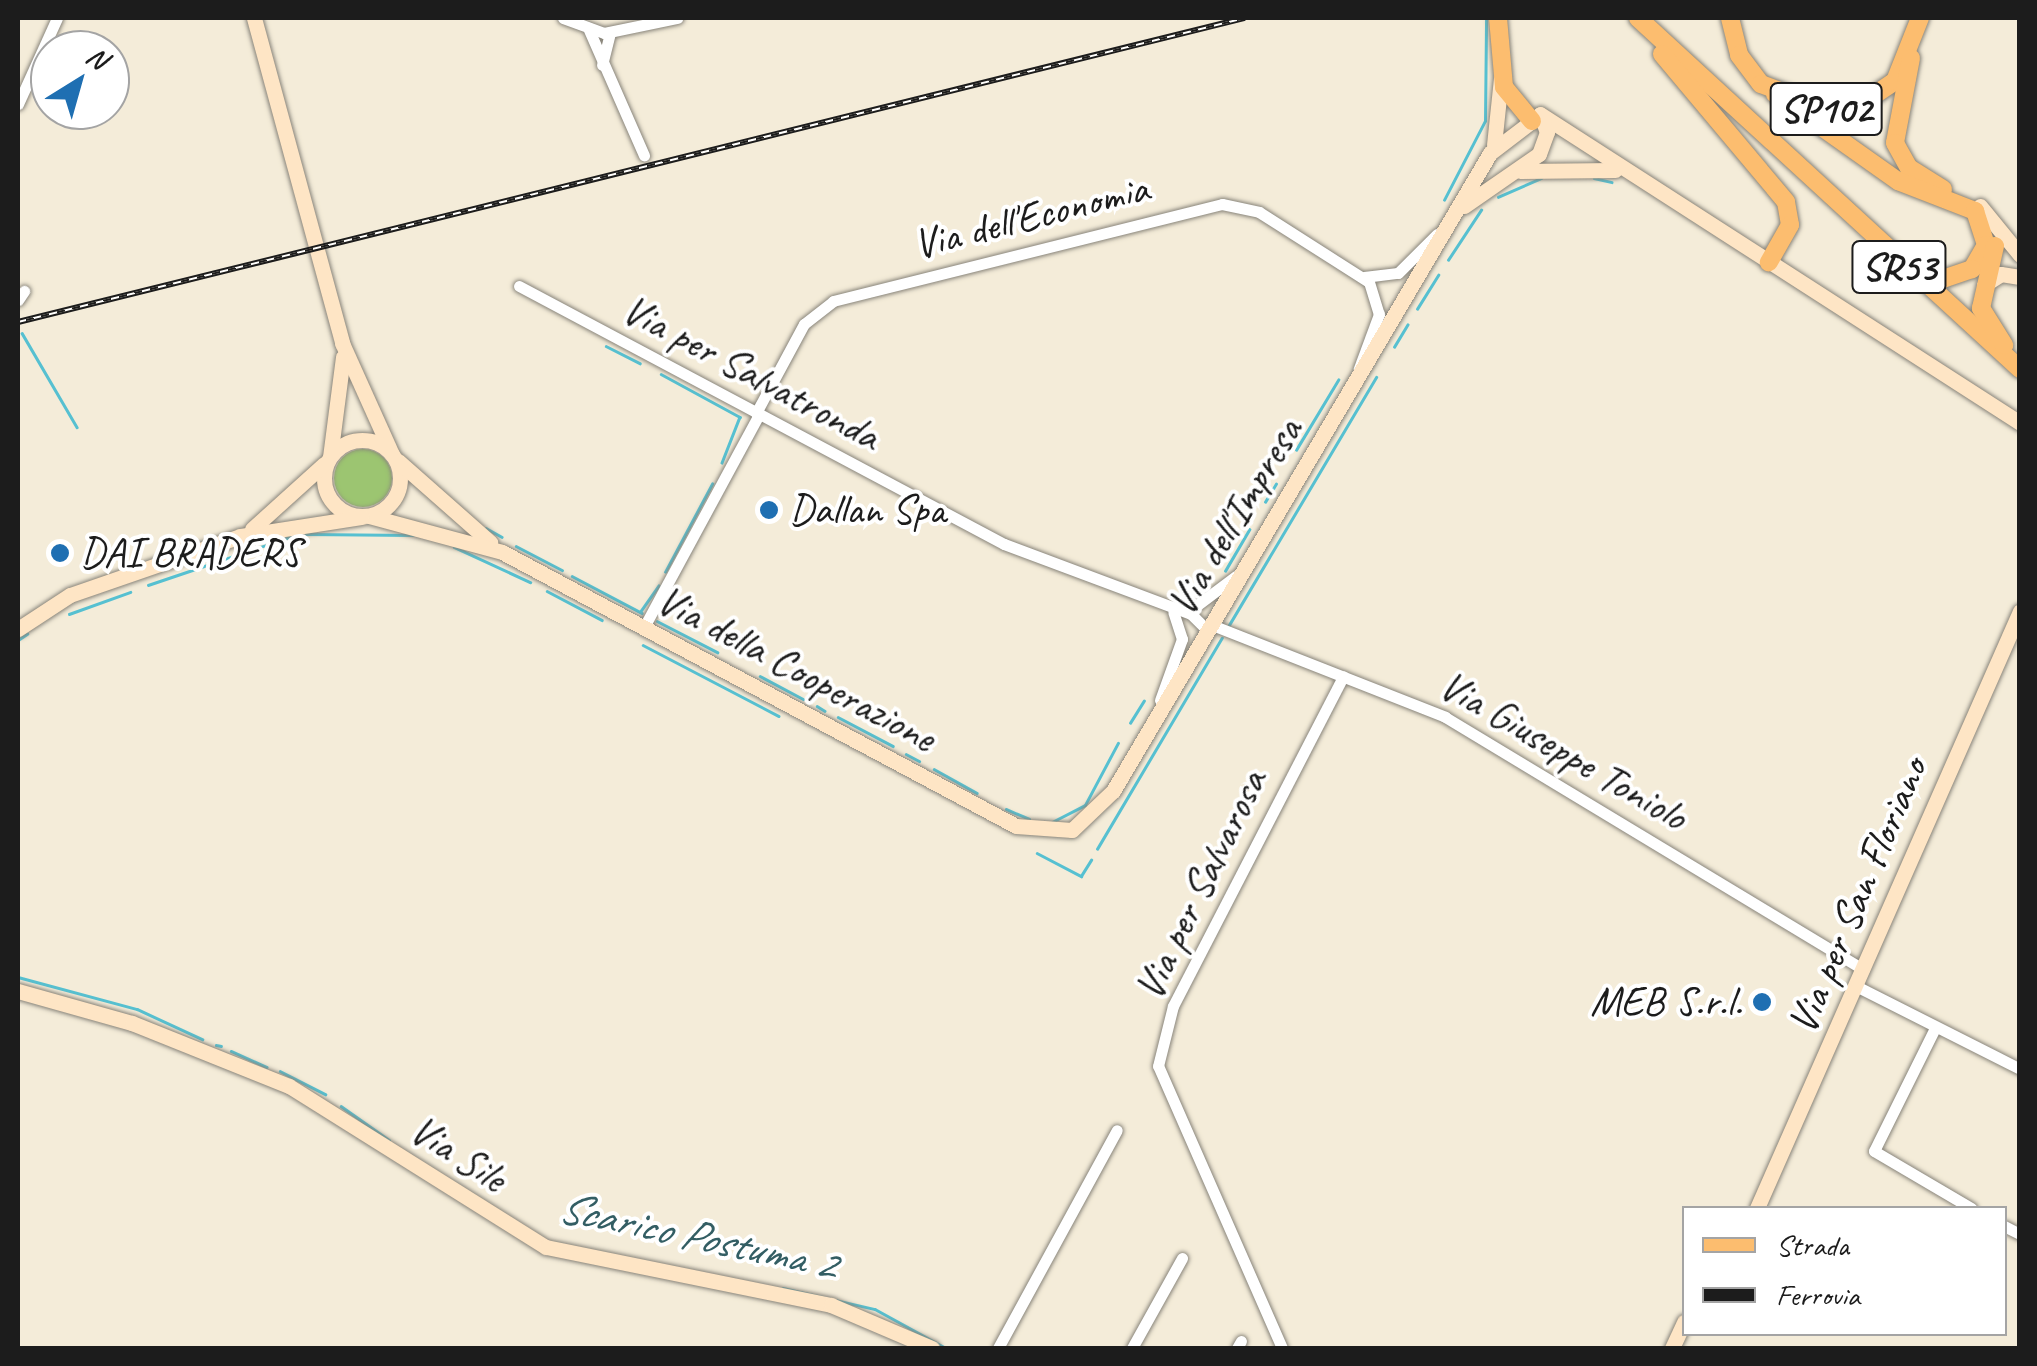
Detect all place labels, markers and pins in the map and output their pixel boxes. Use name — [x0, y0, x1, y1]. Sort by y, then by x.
place label: Dallan Spa — [789, 485, 946, 535]
marker: Dallan Spa — [758, 499, 780, 521]
place label: DAI BRADERS — [80, 528, 304, 578]
marker: DAI BRADERS — [49, 542, 71, 564]
place label: MEB S.r.l. — [1590, 977, 1742, 1027]
marker: MEB S.r.l. — [1751, 991, 1773, 1013]

